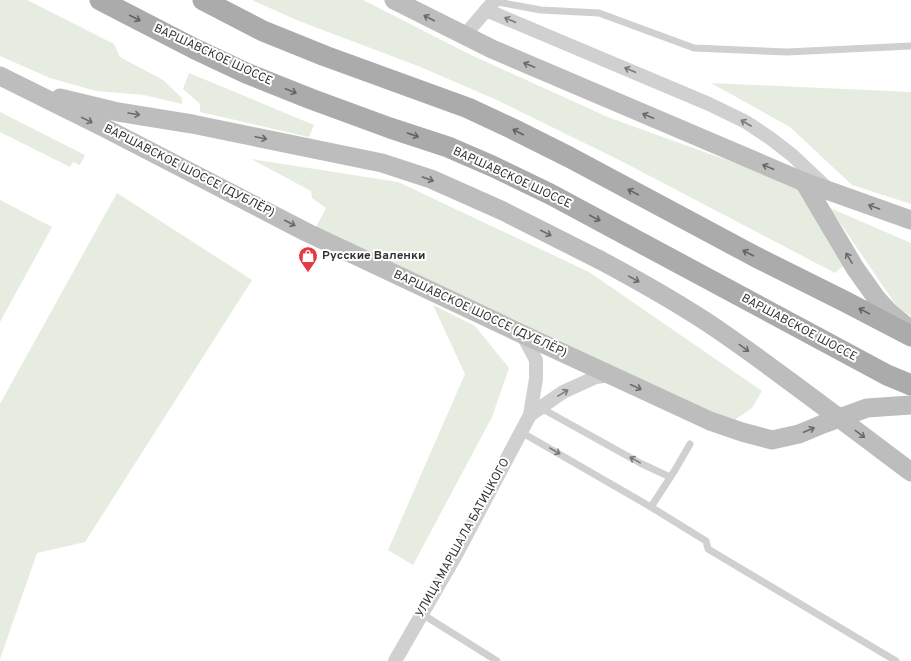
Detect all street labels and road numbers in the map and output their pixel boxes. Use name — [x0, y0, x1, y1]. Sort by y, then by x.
street label: ВАРШАВСКОЕ ШОССЕ — [151, 20, 275, 90]
street label: ВАРШАВСКОЕ ШОССЕ (ДУБЛЁР) — [101, 121, 277, 221]
street label: ВАРШАВСКОЕ ШОССЕ — [450, 143, 574, 213]
street label: ВАРШАВСКОЕ ШОССЕ (ДУБЛЁР) — [391, 267, 569, 361]
street label: ВАРШАВСКОЕ ШОССЕ — [738, 291, 860, 365]
street label: УЛИЦА МАРШАЛА БАТИЦКОГО — [412, 456, 514, 620]

